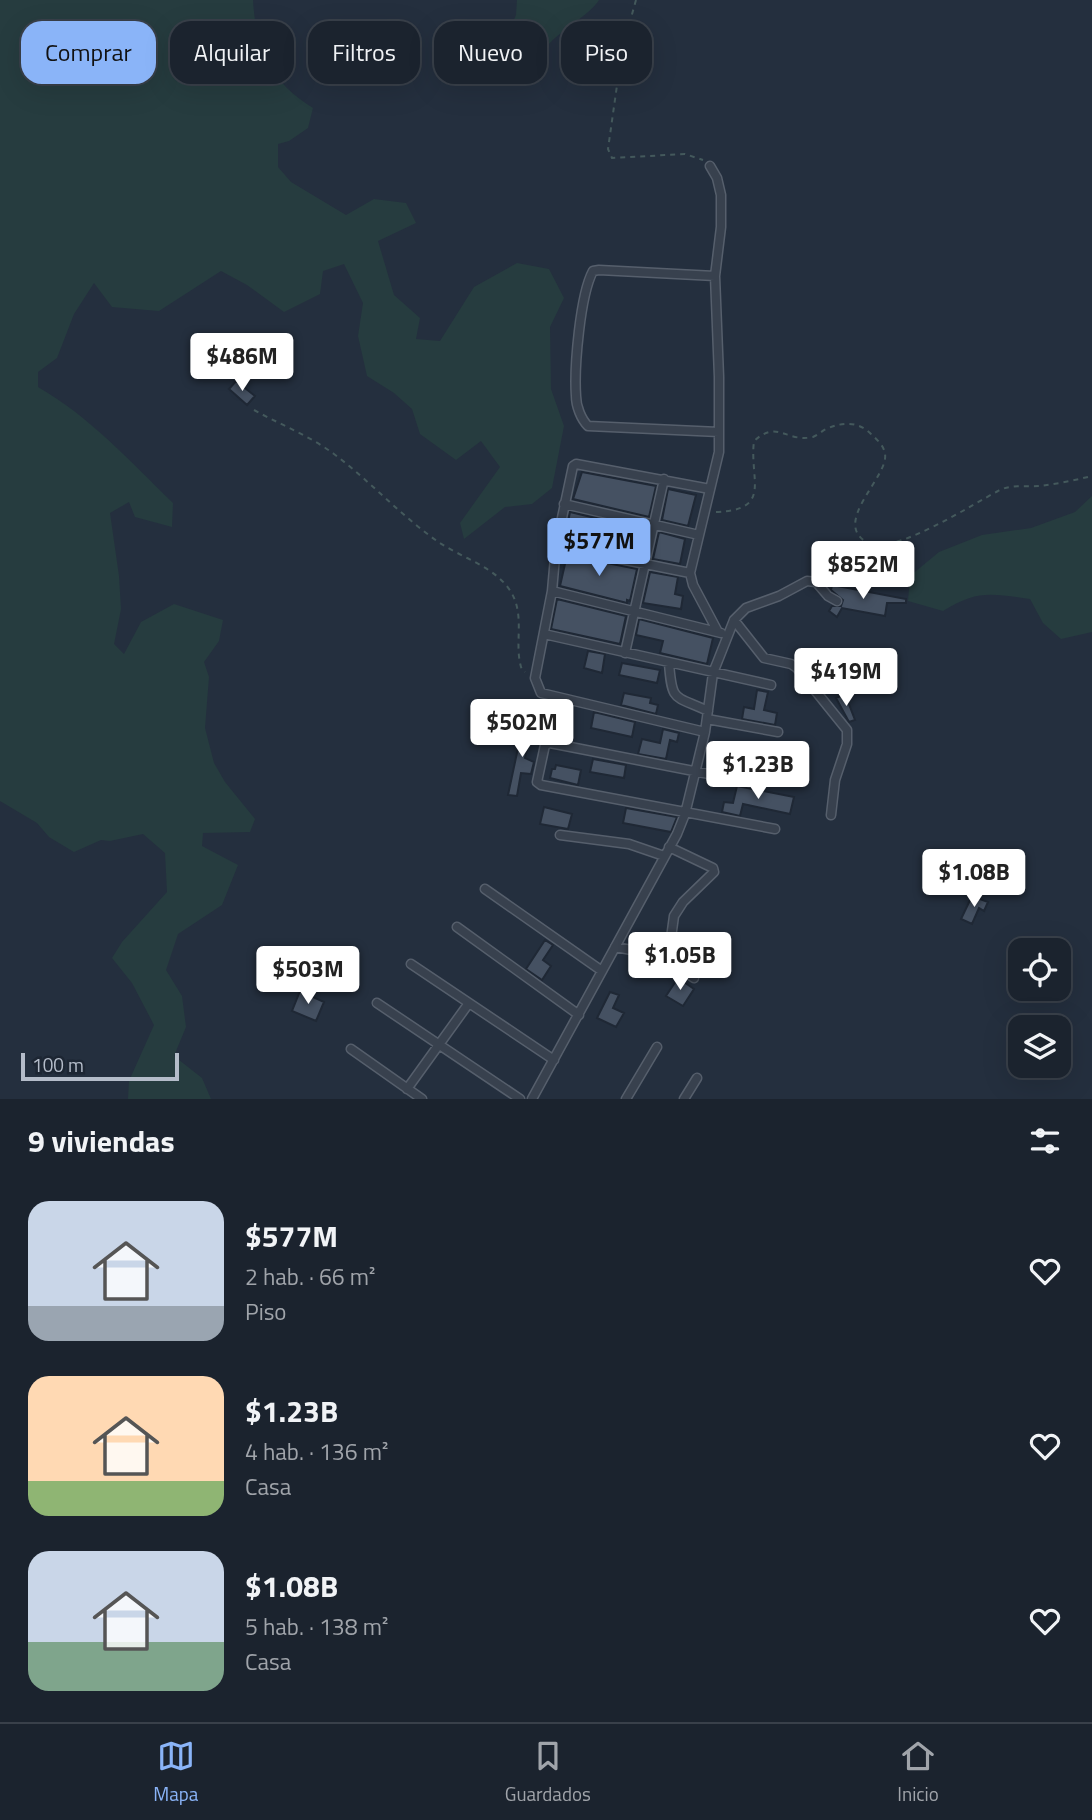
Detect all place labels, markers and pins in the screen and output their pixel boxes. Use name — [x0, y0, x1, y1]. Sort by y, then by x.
pin: $486M — [193, 334, 291, 393]
pin: $577M — [550, 518, 648, 578]
pin: $852M — [814, 542, 912, 601]
pin: $419M — [797, 648, 895, 708]
pin: $502M — [473, 700, 571, 759]
pin: $1.23B — [701, 742, 815, 801]
pin: $1.08B — [917, 850, 1031, 909]
pin: $1.05B — [623, 932, 737, 992]
pin: $503M — [259, 946, 357, 1006]

